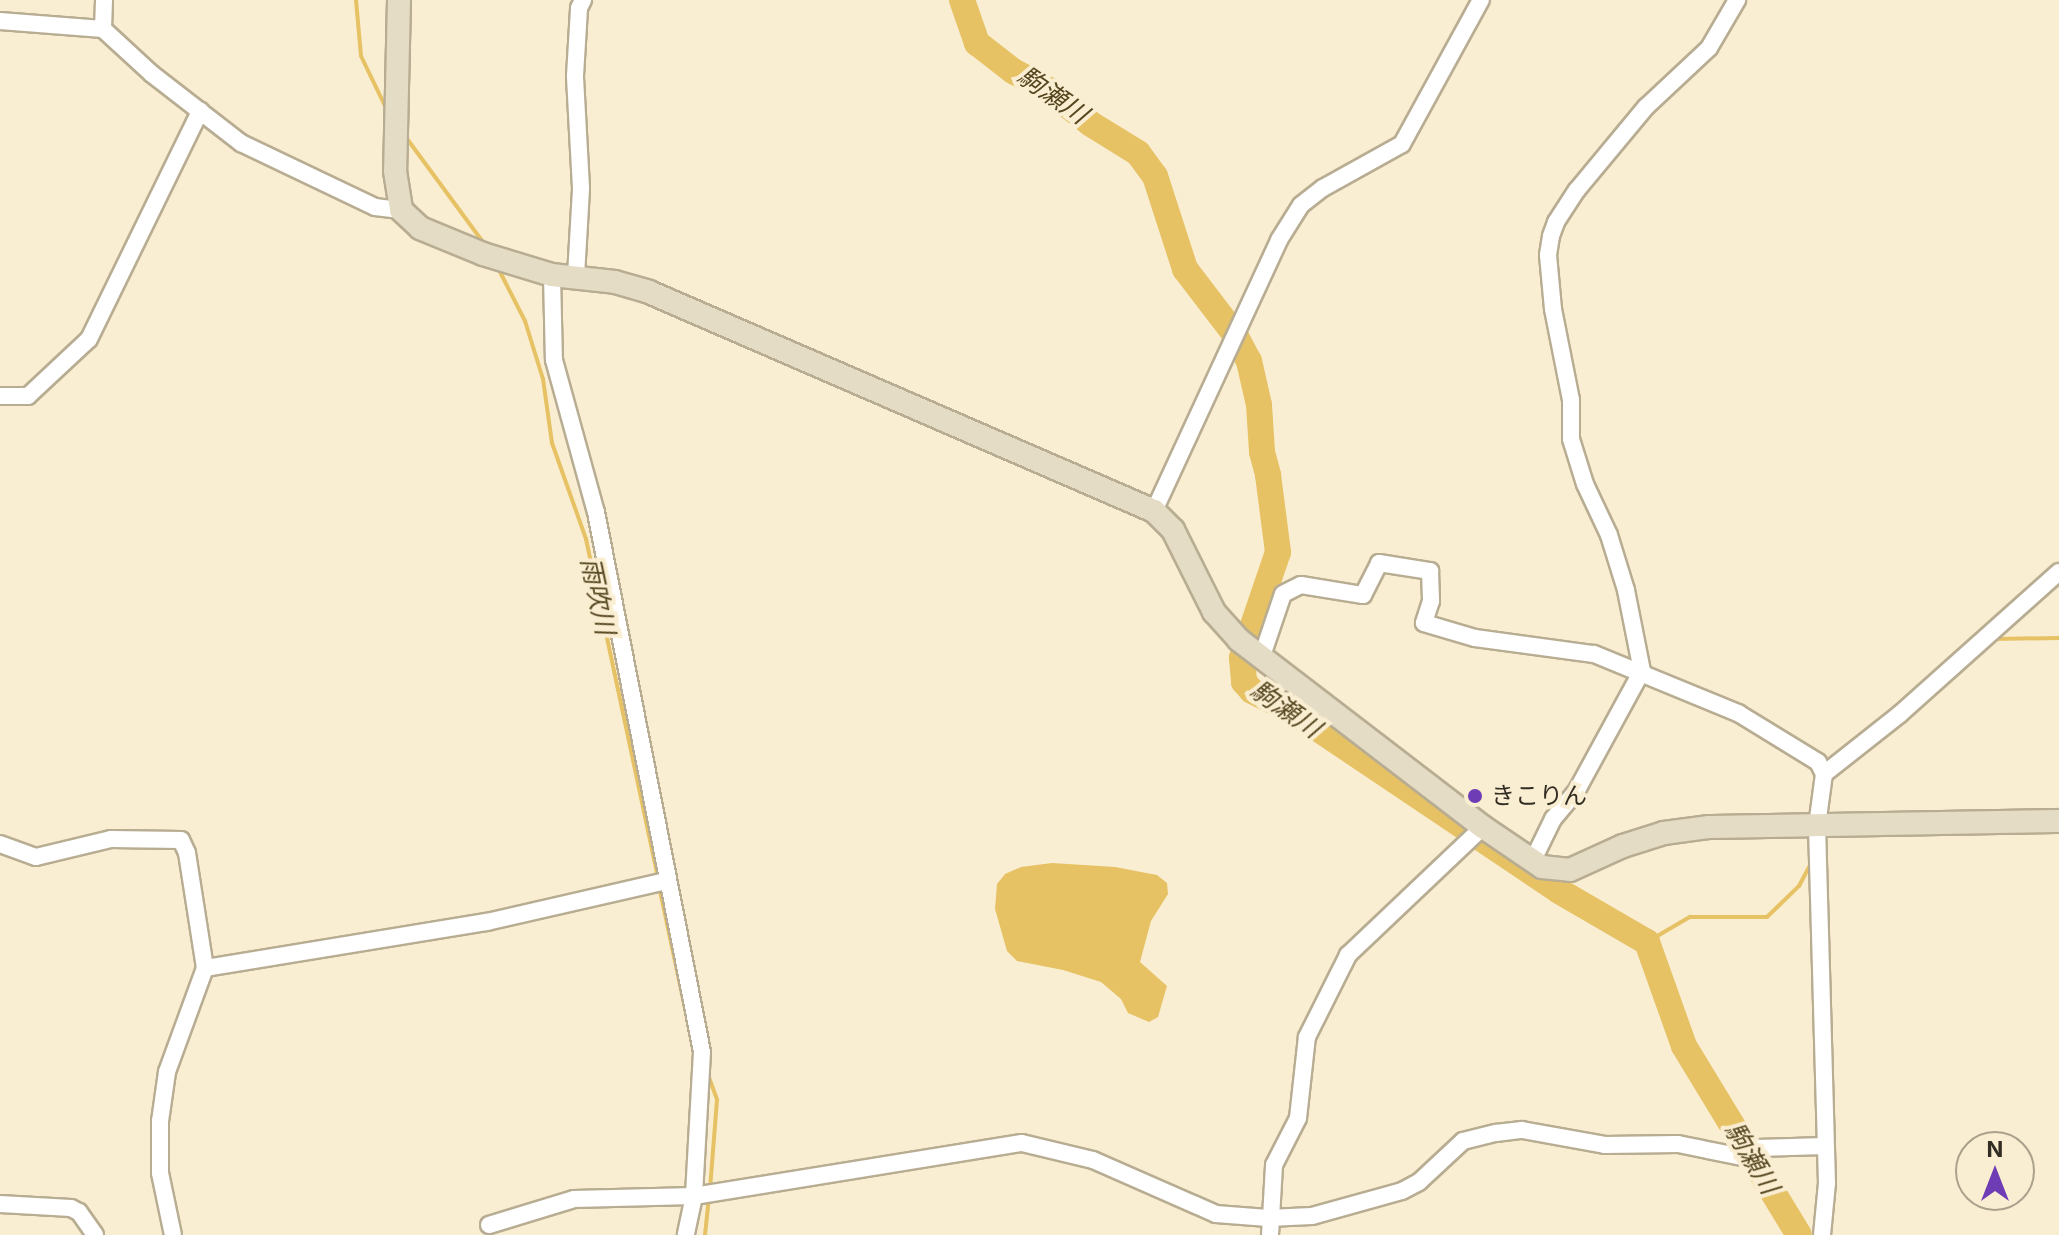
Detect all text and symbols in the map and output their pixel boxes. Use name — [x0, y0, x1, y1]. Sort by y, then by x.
water label: 駒瀬川 — [1012, 60, 1094, 130]
water label: 雨吹川 — [575, 555, 621, 637]
water label: 駒瀬川 — [1245, 674, 1327, 744]
place label: きこりん — [1491, 782, 1587, 810]
marker: きこりん — [1466, 787, 1484, 805]
water label: 駒瀬川 — [1719, 1117, 1785, 1199]
north arrow — [1955, 1131, 2035, 1211]
text: N — [1987, 1136, 2003, 1162]

